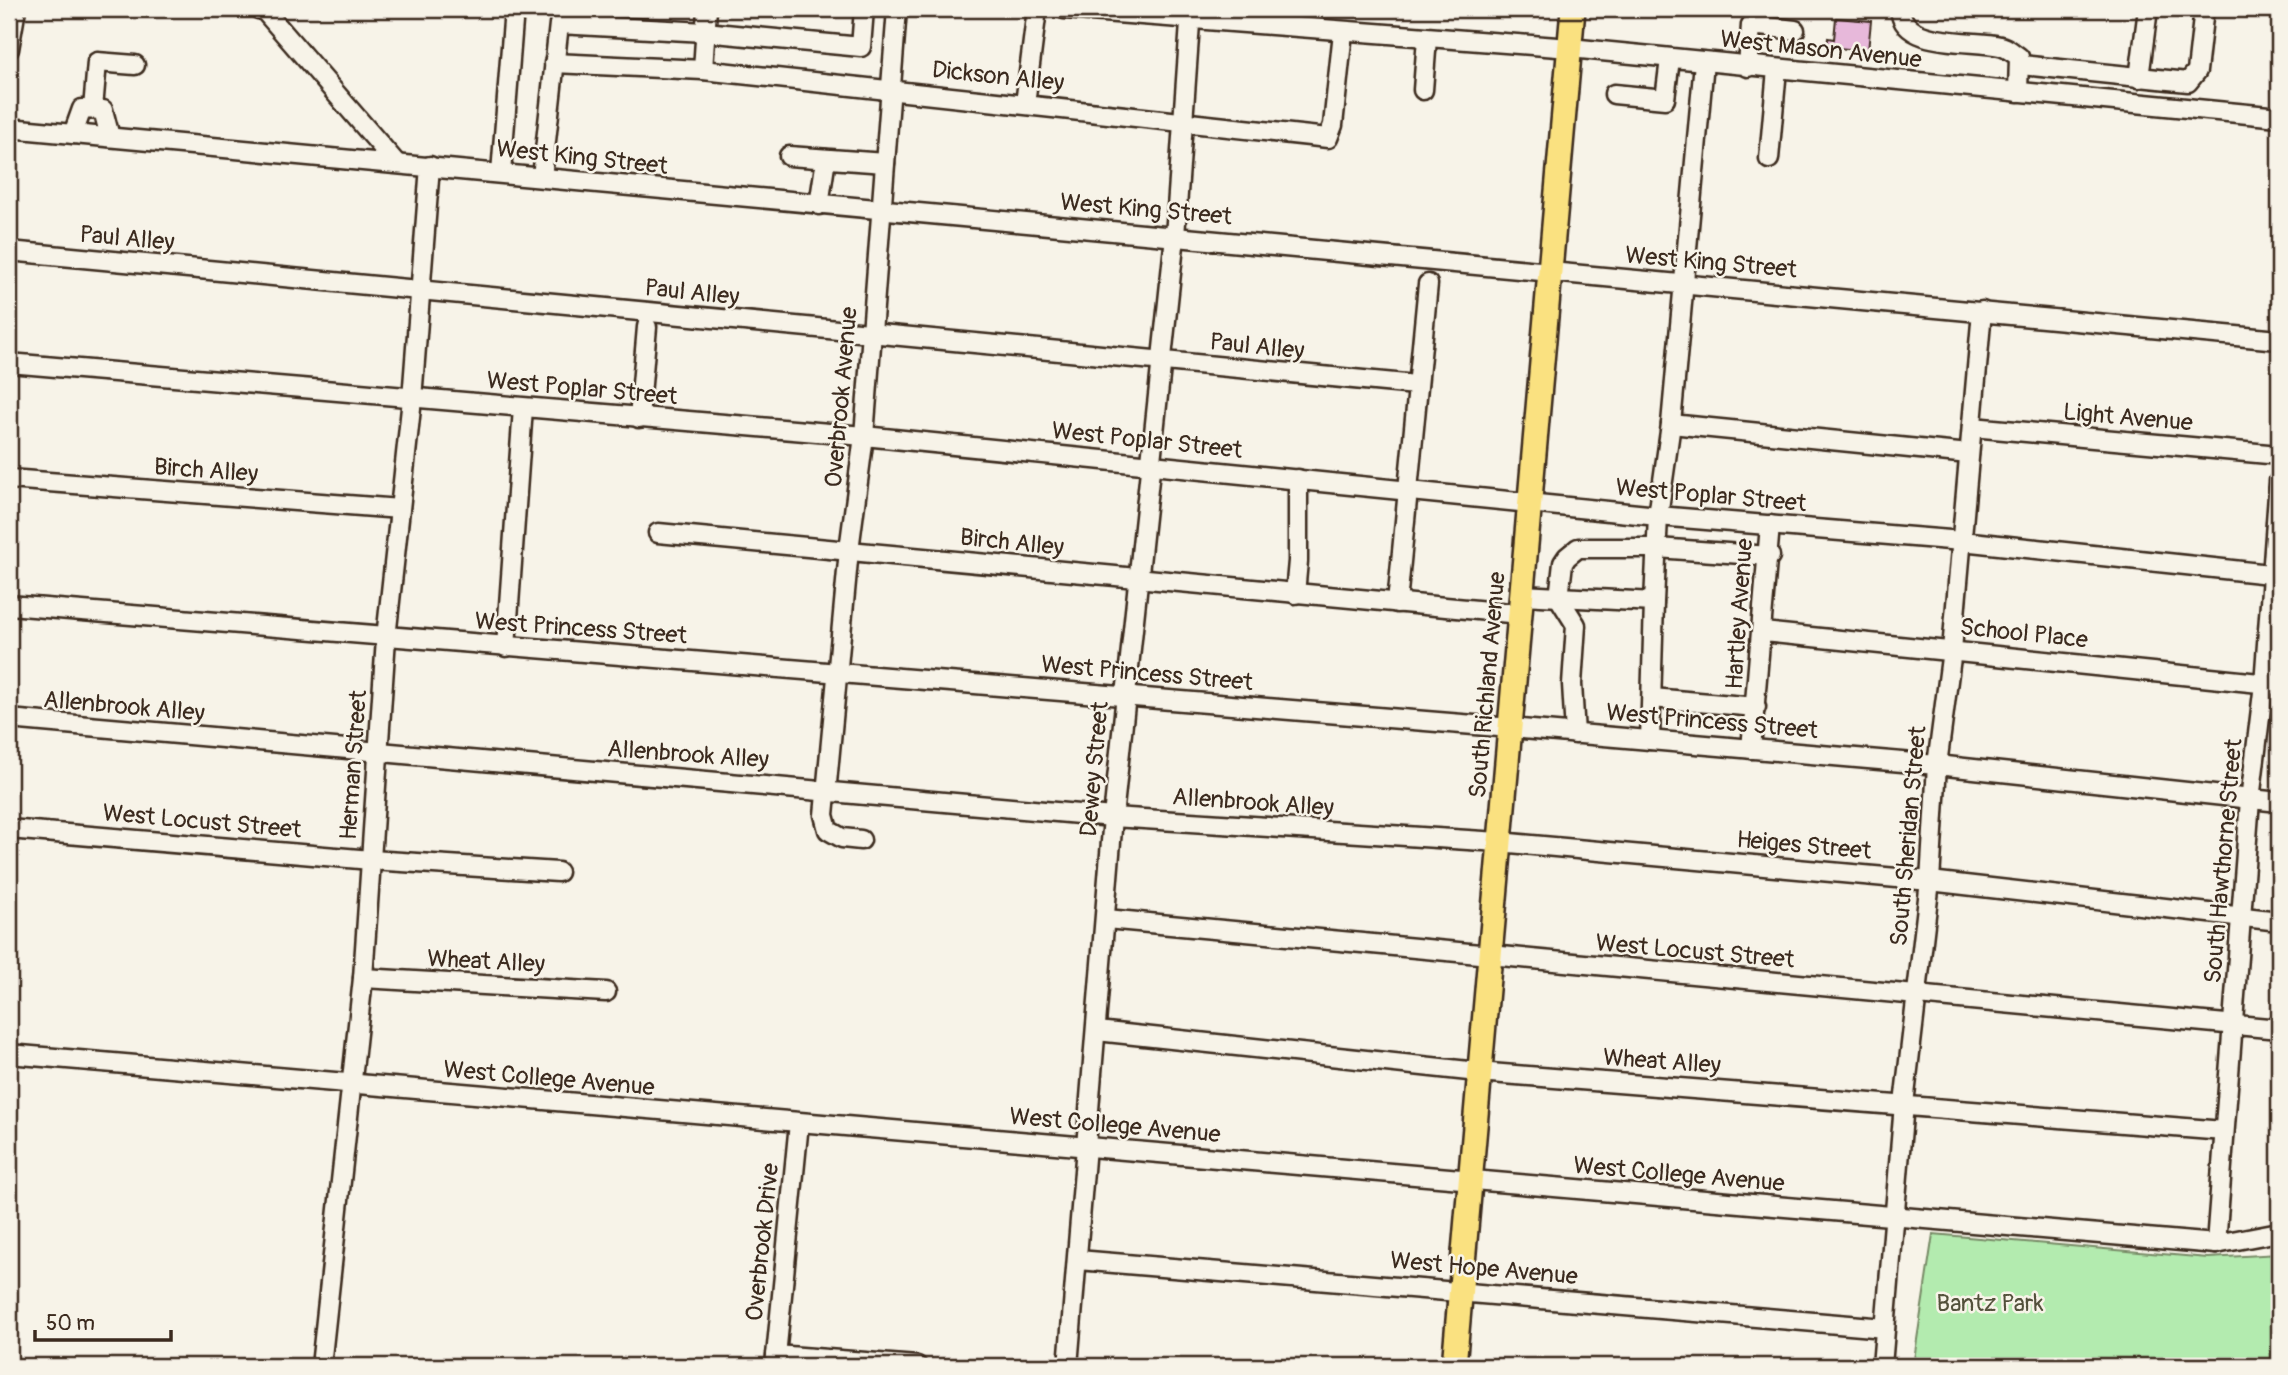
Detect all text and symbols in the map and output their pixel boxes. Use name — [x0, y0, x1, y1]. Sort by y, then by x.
street label: West Mason Avenue — [1719, 25, 1923, 75]
street label: Dickson Alley — [930, 55, 1065, 98]
street label: West King Street — [495, 134, 670, 181]
street label: West King Street — [1059, 188, 1233, 231]
street label: Paul Alley — [78, 220, 176, 257]
street label: West King Street — [1624, 241, 1798, 284]
street label: Paul Alley — [643, 273, 741, 312]
street label: Overbrook Avenue — [819, 305, 864, 489]
street label: Paul Alley — [1208, 327, 1306, 366]
street label: West Poplar Street — [485, 366, 679, 411]
street label: Light Avenue — [2062, 397, 2194, 438]
street label: West Poplar Street — [1050, 416, 1244, 465]
street label: Birch Alley — [153, 452, 259, 489]
street label: West Poplar Street — [1614, 473, 1808, 518]
street label: Birch Alley — [959, 523, 1065, 562]
street label: Hartley Avenue — [1720, 537, 1759, 691]
street label: South Richland Avenue — [1463, 570, 1512, 799]
street label: West Princess Street — [474, 607, 688, 650]
street label: School Place — [1959, 612, 2089, 655]
street label: West Princess Street — [1040, 650, 1254, 697]
street label: Allenbrook Alley — [42, 685, 206, 728]
street label: Herman Street — [334, 689, 373, 841]
street label: West Princess Street — [1605, 698, 1819, 745]
street label: Dewey Street — [1074, 700, 1115, 838]
street label: South Sheridan Street — [1884, 724, 1933, 947]
street label: Allenbrook Alley — [606, 734, 770, 775]
street label: South Hawthorne Street — [2198, 737, 2249, 985]
street label: Allenbrook Alley — [1171, 782, 1335, 823]
street label: West Locust Street — [101, 798, 303, 845]
street label: Heiges Street — [1735, 825, 1873, 866]
street label: West Locust Street — [1594, 928, 1796, 975]
street label: Wheat Alley — [426, 944, 546, 979]
street label: Wheat Alley — [1602, 1043, 1722, 1080]
street label: West College Avenue — [442, 1055, 656, 1102]
street label: West College Avenue — [1008, 1102, 1222, 1149]
street label: West College Avenue — [1572, 1151, 1786, 1198]
street label: Overbrook Drive — [740, 1162, 785, 1322]
street label: West Hope Avenue — [1389, 1246, 1579, 1291]
park label: Bantz Park — [1937, 1289, 2043, 1318]
scale bar — [35, 1298, 172, 1342]
text: 50 m — [46, 1310, 95, 1337]

